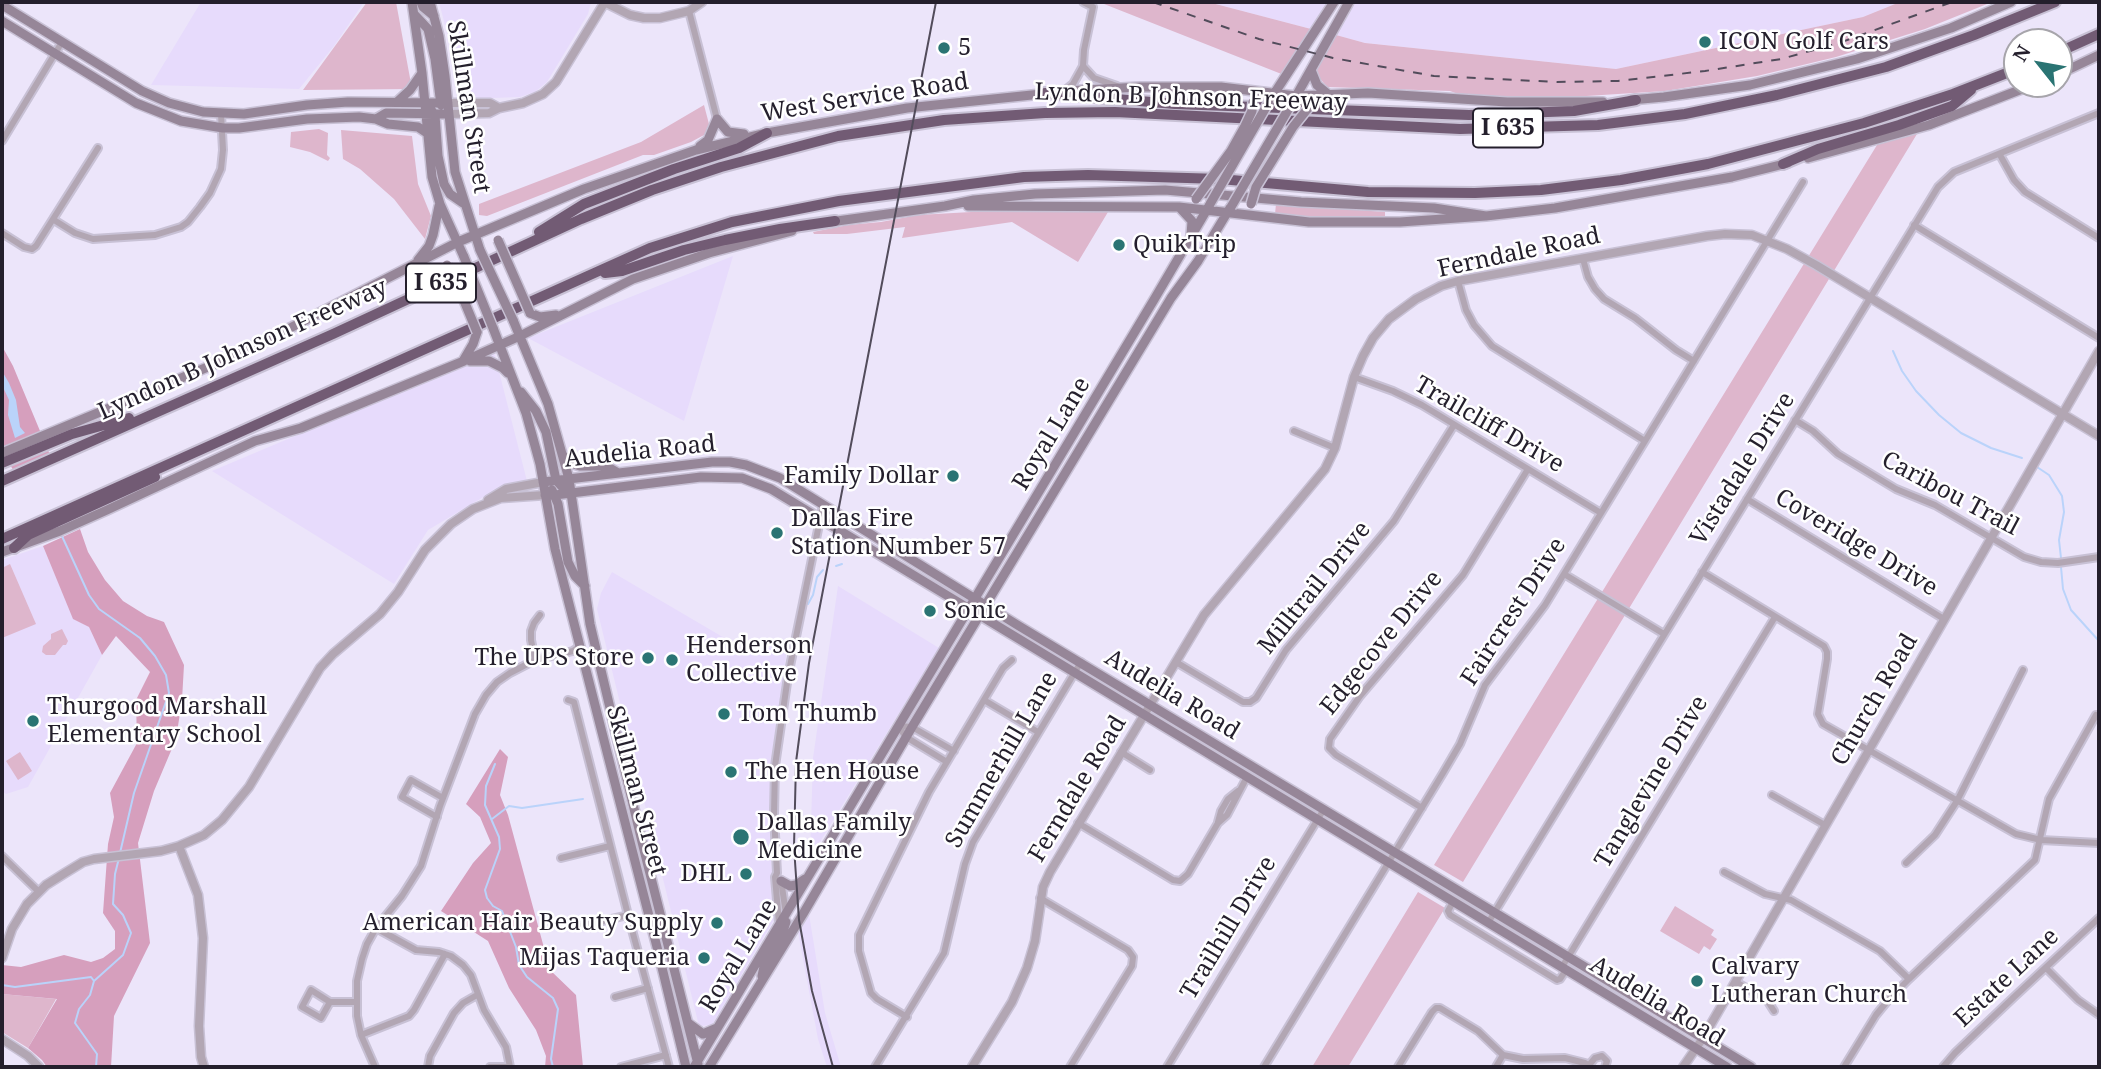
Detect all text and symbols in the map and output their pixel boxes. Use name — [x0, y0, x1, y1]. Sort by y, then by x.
street label: Skillman Street — [440, 19, 496, 195]
place label: ICON Golf Cars — [1719, 28, 1889, 56]
north arrow — [2003, 28, 2073, 98]
place label: 5 — [958, 34, 971, 62]
marker: ICON Golf Cars — [1697, 34, 1713, 50]
marker: 5 — [936, 40, 952, 56]
text: N — [2007, 40, 2037, 66]
street label: West Service Road — [759, 67, 971, 129]
street label: Lyndon B Johnson Freeway — [1034, 78, 1348, 118]
road number: I 635 — [1473, 108, 1543, 148]
street label: Ferndale Road — [1435, 222, 1603, 284]
place label: QuikTrip — [1133, 231, 1236, 259]
marker: QuikTrip — [1111, 237, 1127, 253]
road number: I 635 — [406, 264, 476, 302]
street label: Lyndon B Johnson Freeway — [94, 273, 392, 427]
street label: Trailcliff Drive — [1409, 371, 1569, 479]
street label: Royal Lane — [1007, 372, 1097, 496]
street label: Vistadale Drive — [1685, 387, 1801, 551]
street label: Audelia Road — [563, 430, 717, 474]
street label: Caribou Trail — [1876, 446, 2024, 542]
place label: Family Dollar — [784, 462, 939, 490]
marker: Family Dollar — [945, 468, 961, 484]
street label: Coveridge Drive — [1770, 483, 1942, 603]
place label: Dallas Fire Station Number 57 — [791, 505, 1006, 561]
street label: Milltrail Drive — [1253, 516, 1377, 660]
marker: Dallas Fire Station Number 57 — [769, 525, 785, 541]
street label: Faircrest Drive — [1456, 533, 1572, 691]
street label: Edgecove Drive — [1315, 565, 1449, 721]
place label: Sonic — [944, 597, 1006, 625]
marker: Sonic — [922, 603, 938, 619]
street label: Church Road — [1826, 629, 1924, 771]
place label: Henderson Collective — [686, 632, 812, 688]
place label: The UPS Store — [474, 644, 634, 672]
street label: Audelia Road — [1099, 644, 1245, 746]
marker: The UPS Store — [640, 650, 656, 666]
marker: Henderson Collective — [664, 652, 680, 668]
street label: Summerhill Lane — [940, 667, 1064, 853]
street label: Tanglevine Drive — [1589, 691, 1715, 873]
place label: Thurgood Marshall Elementary School — [47, 693, 267, 749]
place label: Tom Thumb — [738, 700, 877, 728]
street label: Skillman Street — [600, 703, 672, 879]
marker: Tom Thumb — [716, 706, 732, 722]
street label: Ferndale Road — [1023, 711, 1133, 867]
marker: Thurgood Marshall Elementary School — [25, 713, 41, 729]
place label: The Hen House — [745, 758, 919, 786]
marker: The Hen House — [723, 764, 739, 780]
place label: Dallas Family Medicine — [757, 809, 911, 865]
marker: Dallas Family Medicine — [731, 827, 751, 847]
street label: Trailhill Drive — [1175, 851, 1283, 1005]
place label: DHL — [681, 860, 732, 888]
marker: DHL — [738, 866, 754, 882]
street label: Royal Lane — [694, 894, 784, 1018]
place label: American Hair Beauty Supply — [362, 909, 703, 937]
marker: American Hair Beauty Supply — [709, 915, 725, 931]
street label: Estate Lane — [1949, 922, 2065, 1034]
place label: Mijas Taqueria — [519, 944, 690, 972]
marker: Mijas Taqueria — [696, 950, 712, 966]
street label: Audelia Road — [1584, 951, 1730, 1053]
place label: Calvary Lutheran Church — [1711, 953, 1907, 1009]
marker: Calvary Lutheran Church — [1689, 973, 1705, 989]

